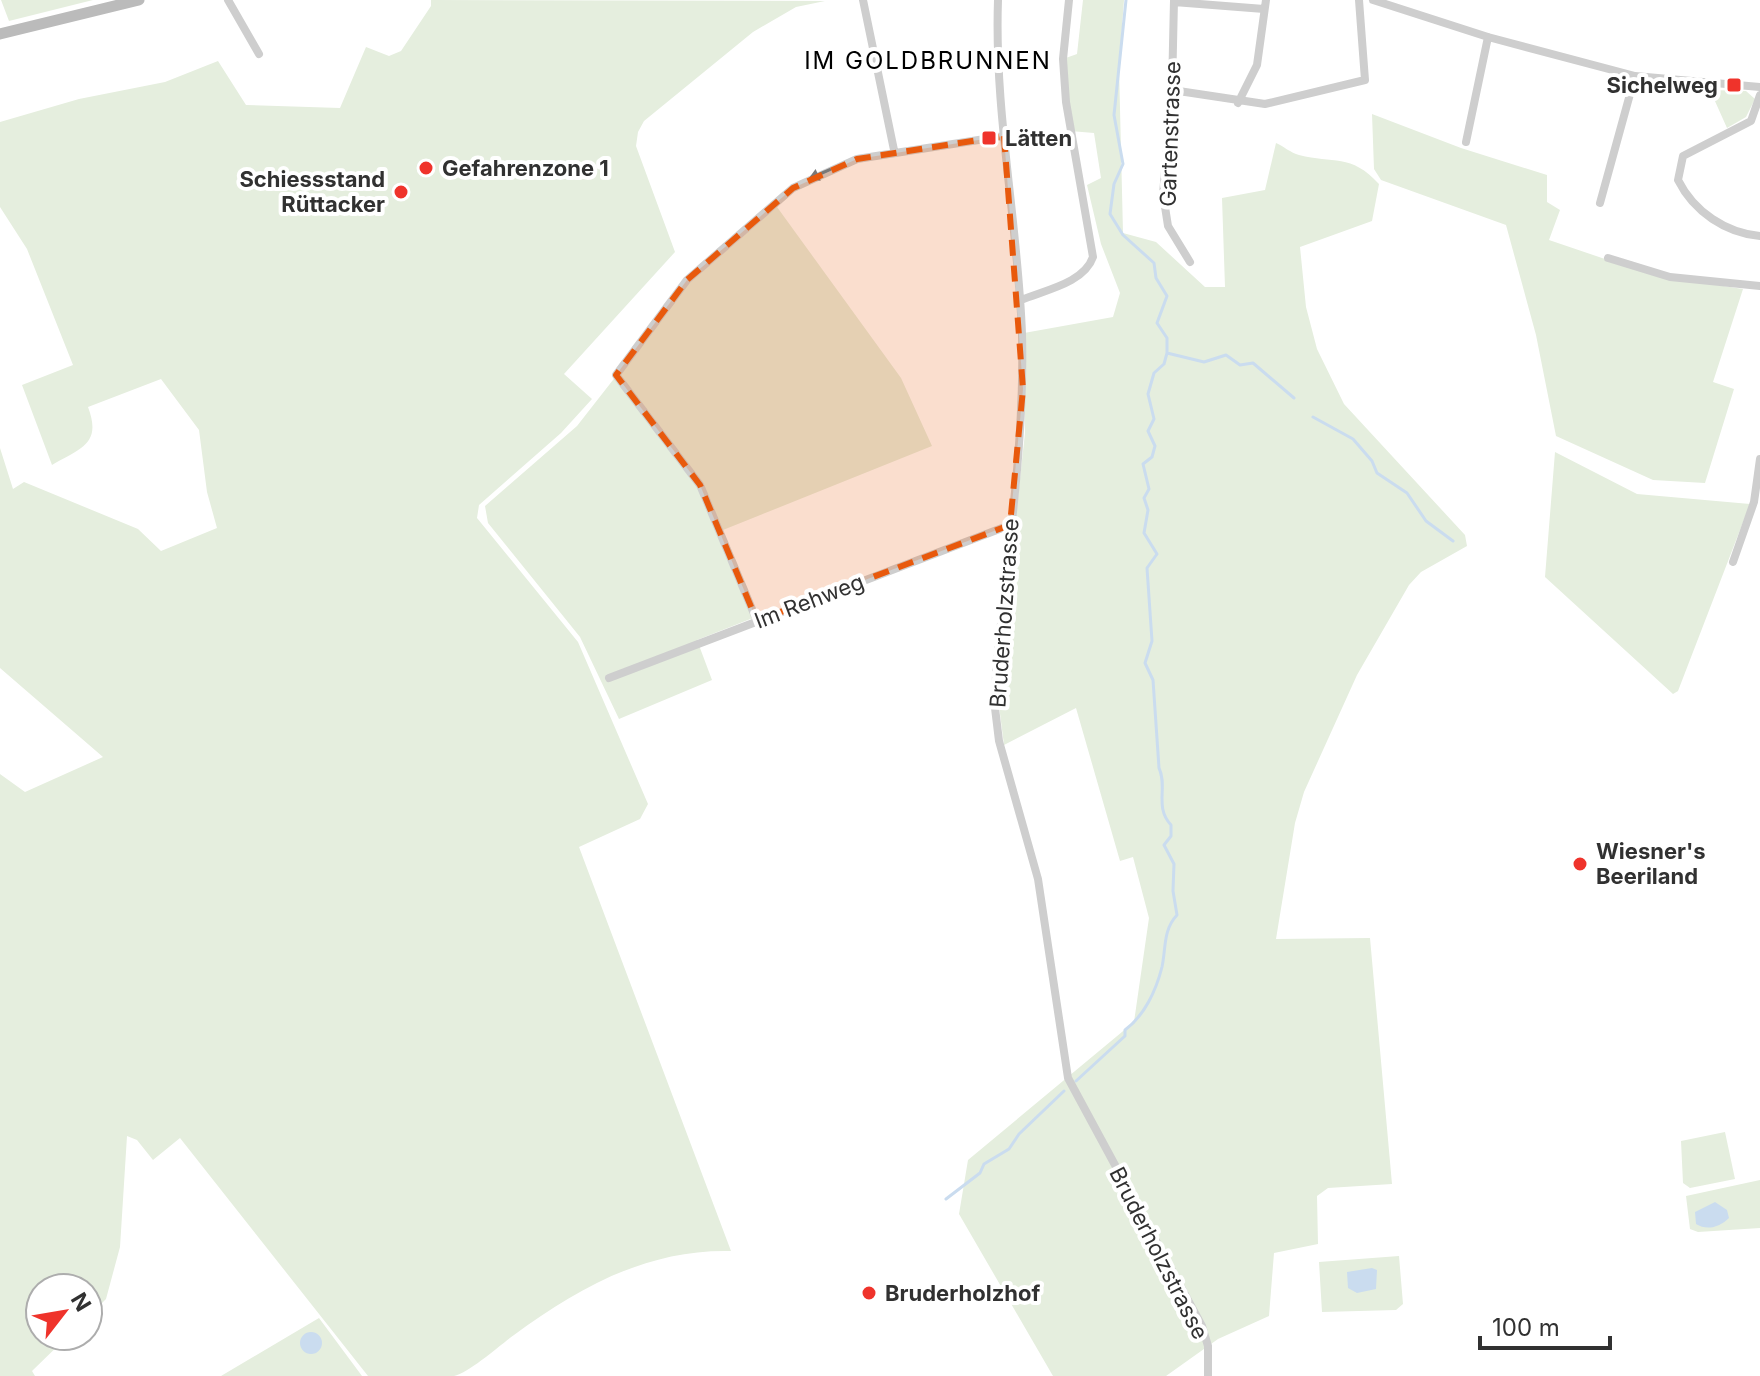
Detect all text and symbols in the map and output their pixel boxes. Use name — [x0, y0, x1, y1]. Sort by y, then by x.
district label: IM GOLDBRUNNEN — [804, 46, 1052, 75]
street label: Gartenstrasse — [1154, 61, 1186, 207]
place label: Sichelweg — [1607, 72, 1718, 98]
marker: Sichelweg — [1725, 76, 1743, 94]
place label: Lätten — [1005, 125, 1072, 151]
marker: Lätten — [980, 129, 998, 147]
place label: Gefahrenzone 1 — [442, 155, 609, 181]
marker: Gefahrenzone 1 — [417, 159, 435, 177]
place label: Schiessstand Rüttacker — [239, 166, 385, 217]
one-way arrow — [809, 168, 832, 181]
marker: Schiessstand Rüttacker — [392, 183, 410, 201]
street label: Bruderholzstrasse — [984, 517, 1024, 709]
street label: Im Rehweg — [751, 568, 867, 634]
place label: Wiesner's Beeriland — [1596, 838, 1706, 889]
marker: Wiesner's Beeriland — [1571, 855, 1589, 873]
street label: Bruderholzstrasse — [1104, 1163, 1214, 1343]
north arrow — [24, 1272, 104, 1352]
place label: Bruderholzhof — [885, 1280, 1040, 1306]
marker: Bruderholzhof — [860, 1284, 878, 1302]
text: N — [66, 1288, 97, 1316]
scale bar — [1480, 1300, 1610, 1350]
text: 100 m — [1492, 1313, 1560, 1342]

